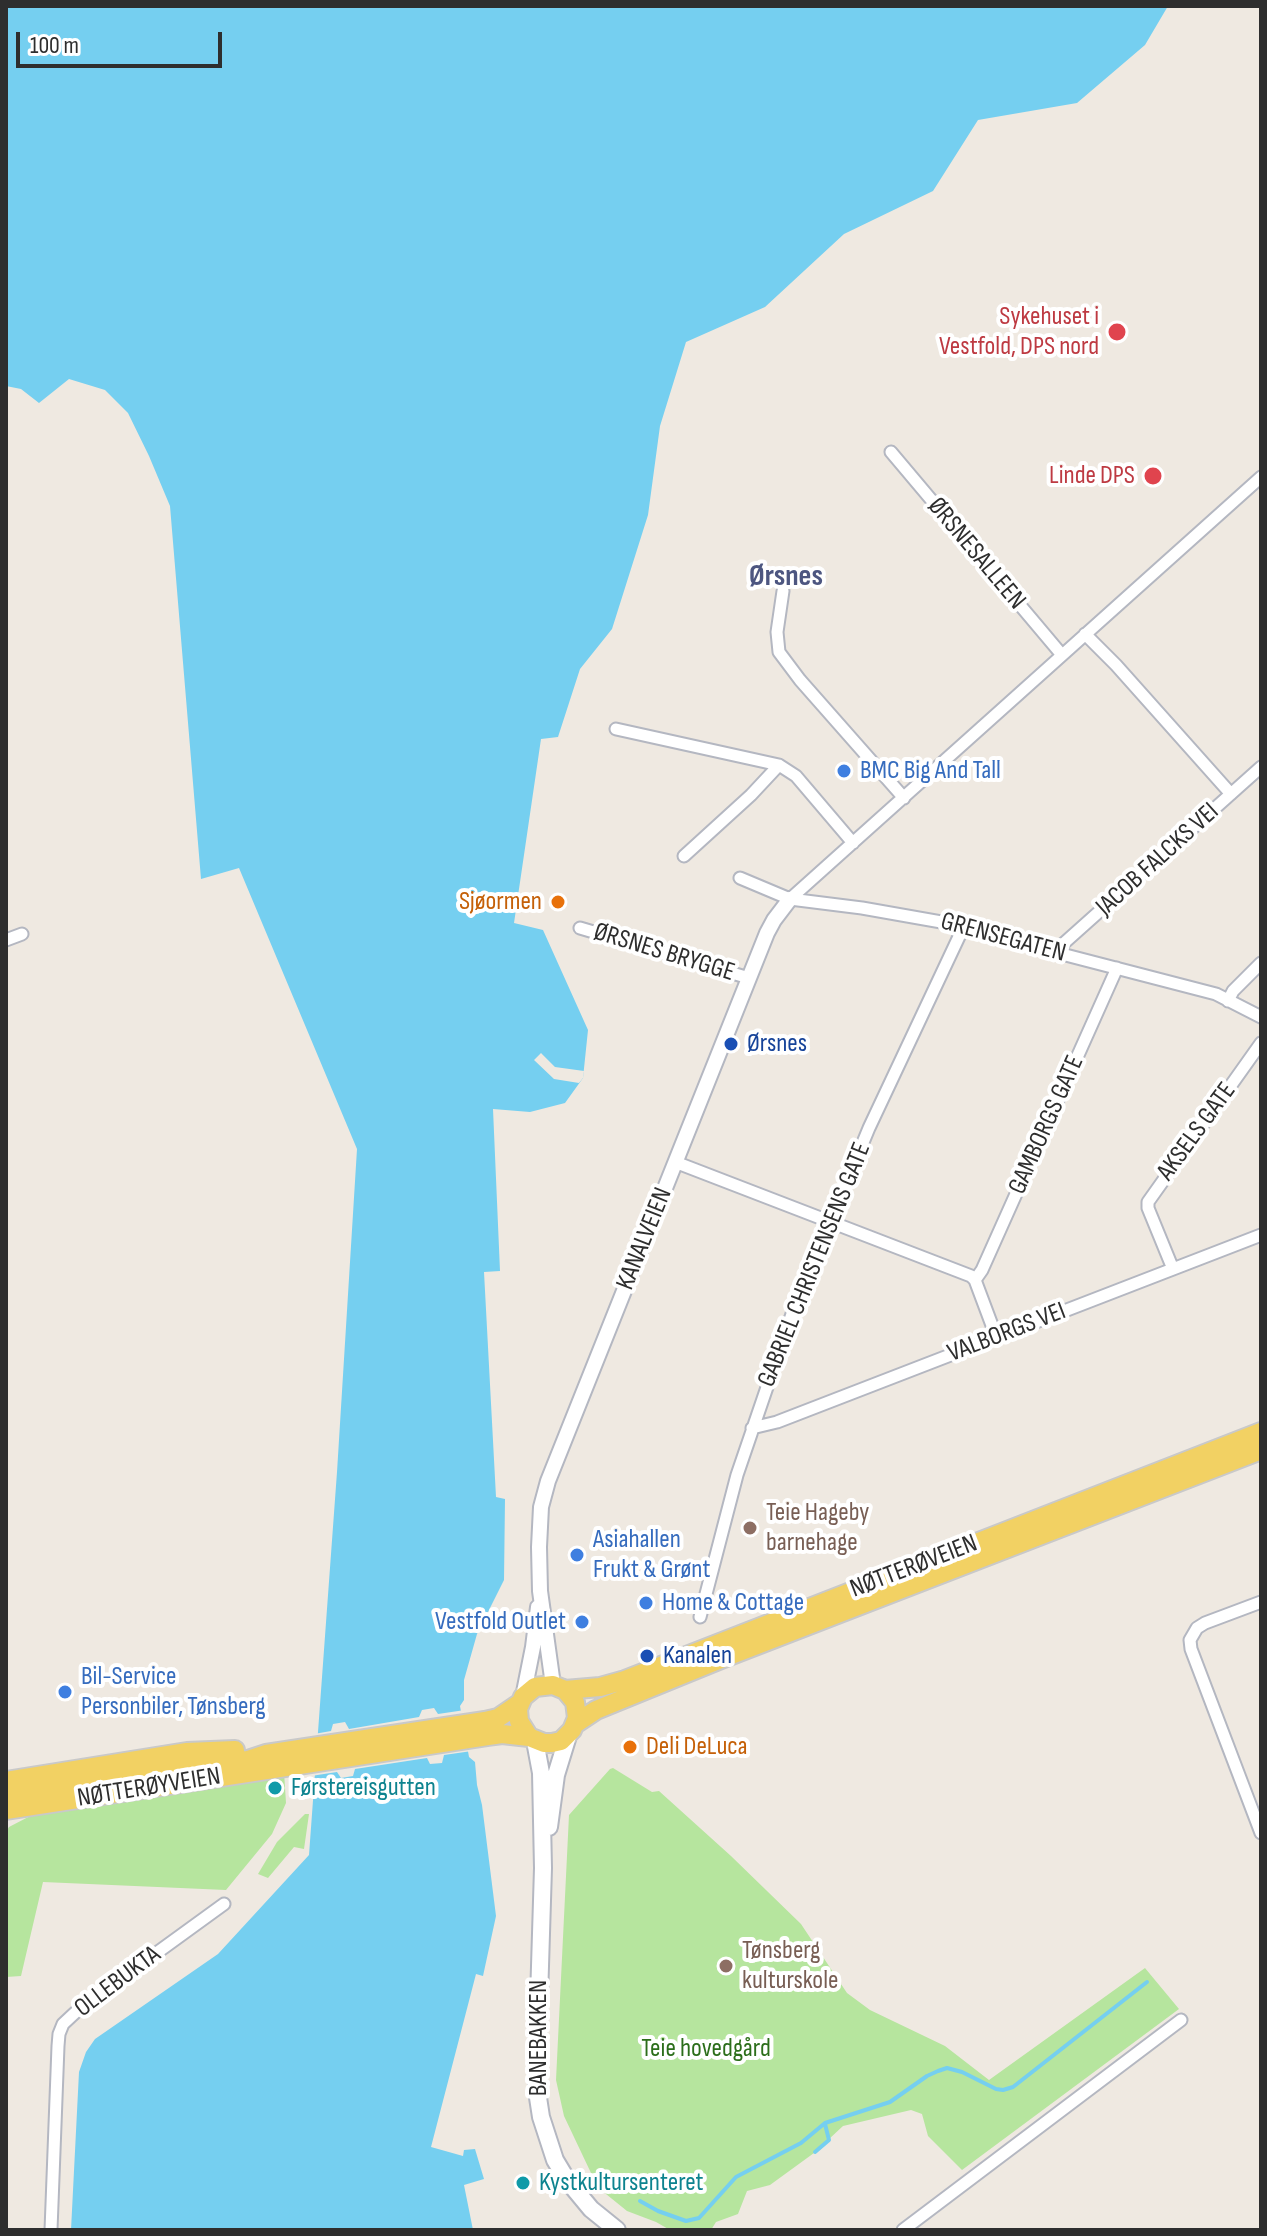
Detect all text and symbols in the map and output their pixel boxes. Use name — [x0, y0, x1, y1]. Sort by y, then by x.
scale bar — [20, 16, 226, 66]
text: 100 m — [30, 31, 79, 60]
place label: Sykehuset i Vestfold, DPS nord — [939, 301, 1099, 362]
marker: Sykehuset i Vestfold, DPS nord — [1106, 321, 1128, 343]
place label: Linde DPS — [1049, 460, 1135, 492]
marker: Linde DPS — [1142, 465, 1164, 487]
street label: ØRSNESALLEEN — [920, 492, 1032, 616]
district label: Ørsnes — [749, 559, 823, 595]
place label: BMC Big And Tall — [860, 755, 1001, 787]
marker: BMC Big And Tall — [835, 762, 853, 780]
street label: JACOB FALCKS VEI — [1090, 797, 1226, 923]
place label: Sjøormen — [459, 886, 542, 918]
marker: Sjøormen — [549, 893, 567, 911]
street label: GRENSEGATEN — [937, 906, 1069, 970]
street label: ØRSNES BRYGGE — [590, 917, 738, 989]
place label: Ørsnes — [747, 1028, 807, 1060]
marker: Ørsnes — [722, 1035, 740, 1053]
street label: GAMBORGS GATE — [1003, 1051, 1091, 1199]
street label: AKSELS GATE — [1151, 1077, 1243, 1187]
street label: GABRIEL CHRISTENSENS GATE — [752, 1138, 878, 1392]
street label: KANALVEIEN — [610, 1183, 680, 1295]
street label: VALBORGS VEI — [944, 1296, 1070, 1370]
place label: Teie Hageby barnehage — [766, 1497, 869, 1558]
marker: Teie Hageby barnehage — [741, 1519, 759, 1537]
place label: Asiahallen Frukt & Grønt — [593, 1524, 711, 1586]
street label: NØTTERØVEIEN — [846, 1528, 982, 1606]
marker: Asiahallen Frukt & Grønt — [568, 1546, 586, 1564]
place label: Home & Cottage — [662, 1587, 804, 1619]
marker: Home & Cottage — [637, 1594, 655, 1612]
place label: Vestfold Outlet — [435, 1606, 566, 1638]
marker: Vestfold Outlet — [573, 1613, 591, 1631]
place label: Kanalen — [663, 1640, 732, 1672]
marker: Kanalen — [638, 1647, 656, 1665]
place label: Bil-Service Personbiler, Tønsberg — [81, 1661, 266, 1722]
marker: Bil-Service Personbiler, Tønsberg — [56, 1683, 74, 1701]
place label: Deli DeLuca — [646, 1731, 747, 1763]
marker: Deli DeLuca — [621, 1738, 639, 1756]
street label: NØTTERØYVEIEN — [75, 1761, 223, 1815]
place label: Førstereisgutten — [291, 1772, 436, 1804]
marker: Førstereisgutten — [266, 1779, 284, 1797]
place label: Tønsberg kulturskole — [742, 1935, 838, 1996]
street label: OLLEBUKTA — [69, 1940, 167, 2024]
marker: Tønsberg kulturskole — [717, 1957, 735, 1975]
street label: BANEBAKKEN — [523, 1980, 555, 2096]
park label: Teie hovedgård — [641, 2033, 771, 2065]
place label: Kystkultursenteret — [539, 2167, 704, 2199]
marker: Kystkultursenteret — [514, 2174, 532, 2192]

